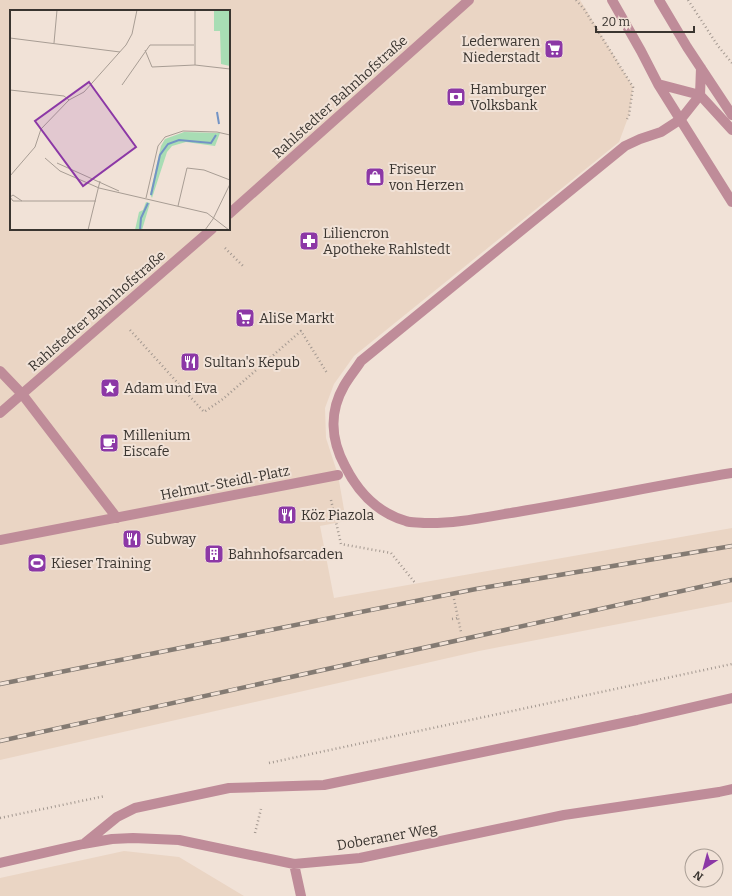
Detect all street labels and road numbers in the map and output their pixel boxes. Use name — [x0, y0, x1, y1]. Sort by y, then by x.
street label: Rahlstedter Bahnhofstraße — [269, 32, 411, 162]
street label: Rahlstedter Bahnhofstraße — [25, 247, 169, 375]
street label: Helmut-Steidl-Platz — [159, 462, 291, 504]
street label: Doberaner Weg — [336, 820, 439, 854]

